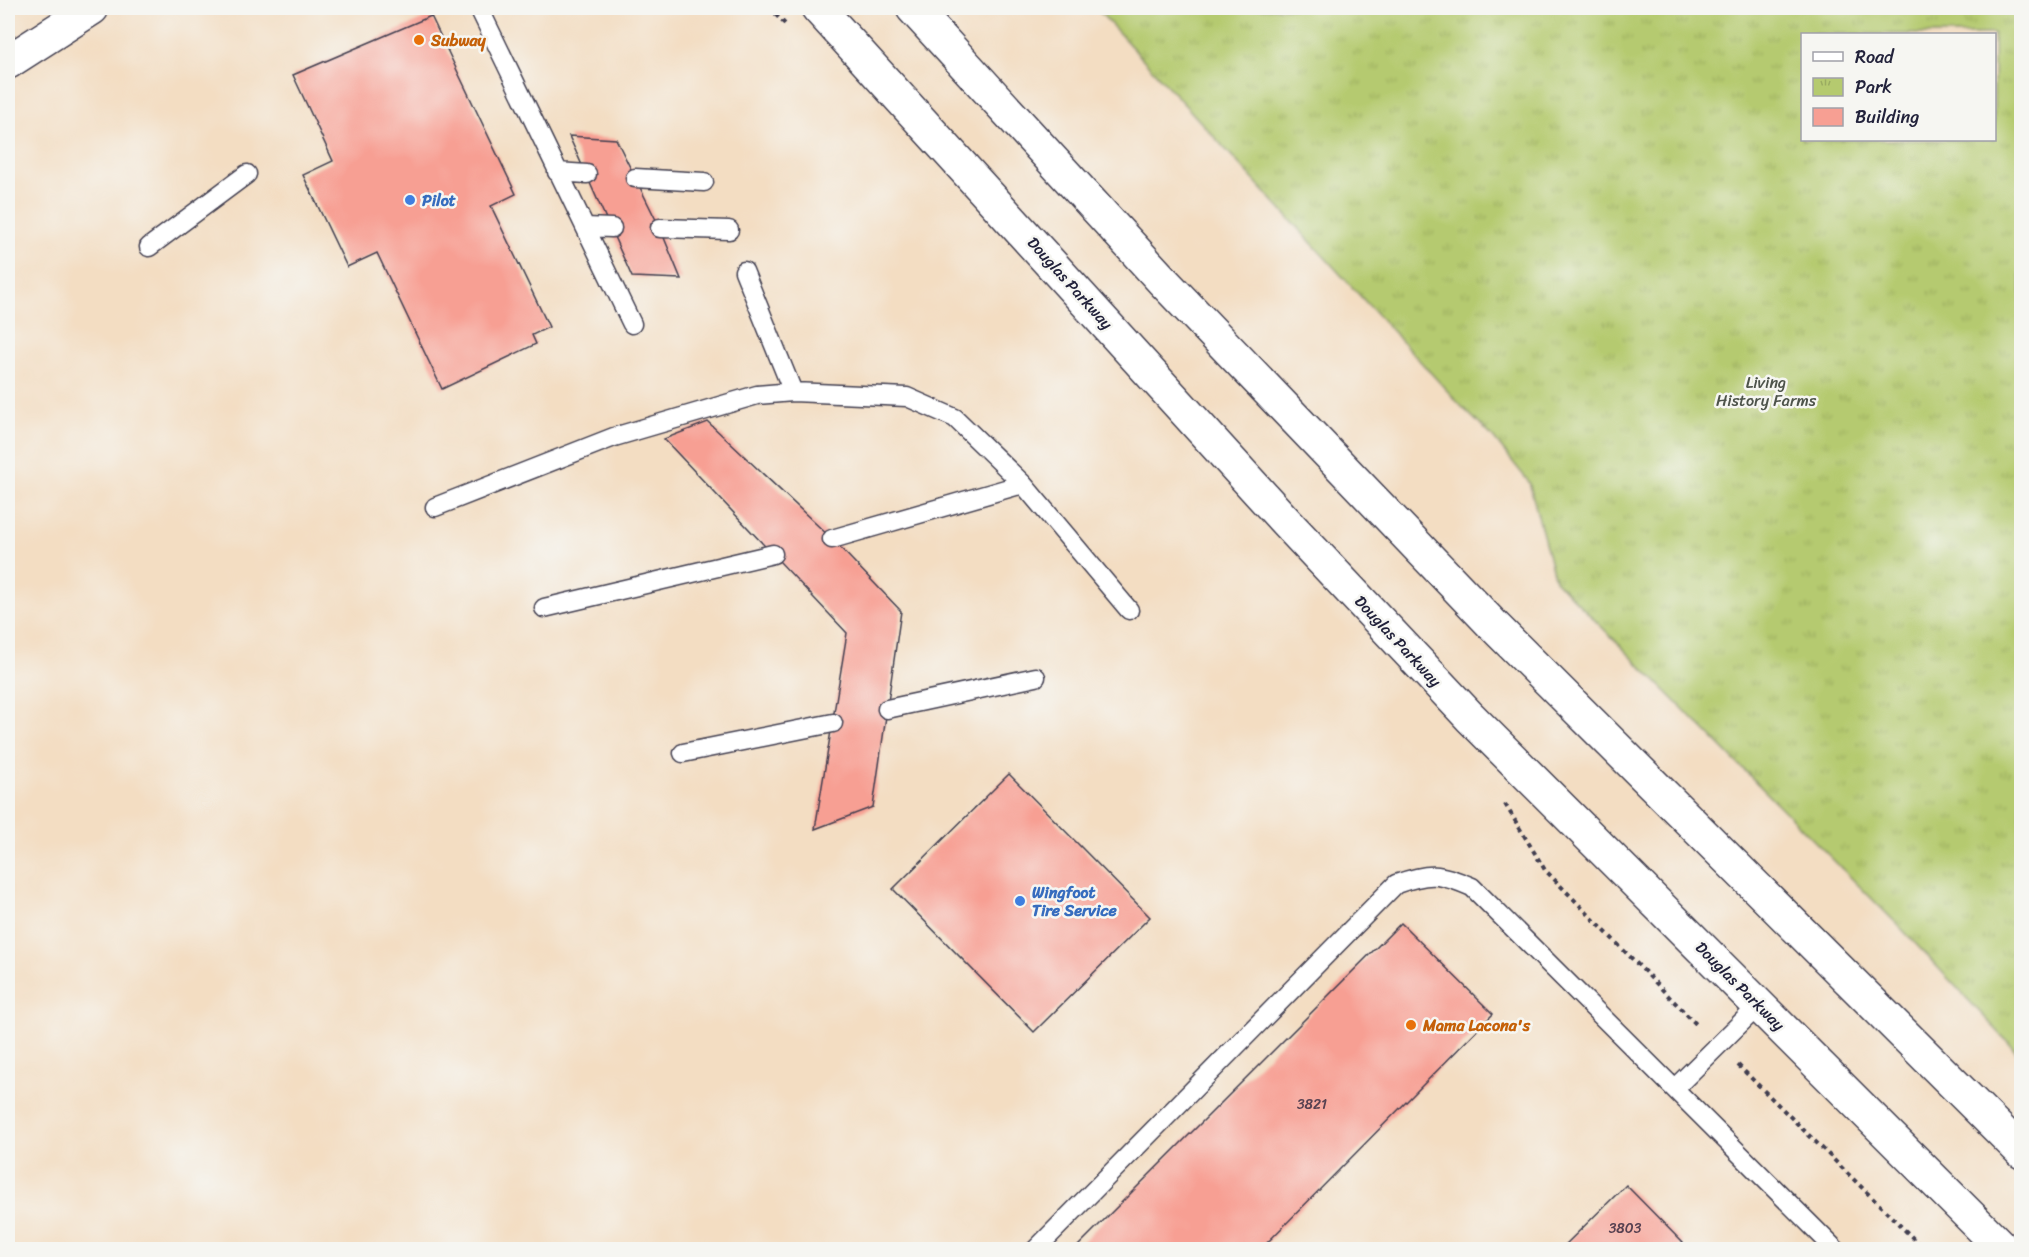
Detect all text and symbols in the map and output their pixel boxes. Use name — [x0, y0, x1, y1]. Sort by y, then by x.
place label: Subway — [430, 26, 486, 55]
marker: Subway — [412, 33, 426, 47]
legend — [1801, 33, 1996, 141]
text: Road — [1855, 41, 1895, 73]
text: Park — [1855, 71, 1892, 103]
text: Building — [1855, 101, 1919, 133]
place label: Pilot — [422, 186, 456, 215]
marker: Pilot — [403, 193, 417, 207]
street label: Douglas Parkway — [1020, 230, 1121, 337]
park label: Living History Farms — [1716, 368, 1817, 415]
street label: Douglas Parkway — [1347, 588, 1449, 694]
place label: Wingfoot Tire Service — [1032, 878, 1117, 925]
marker: Wingfoot Tire Service — [1013, 894, 1027, 908]
street label: Douglas Parkway — [1688, 934, 1792, 1038]
place label: Mama Lacona's — [1422, 1011, 1531, 1040]
marker: Mama Lacona's — [1404, 1018, 1418, 1032]
house number: 3821 — [1297, 1092, 1327, 1117]
house number: 3803 — [1609, 1216, 1642, 1241]

